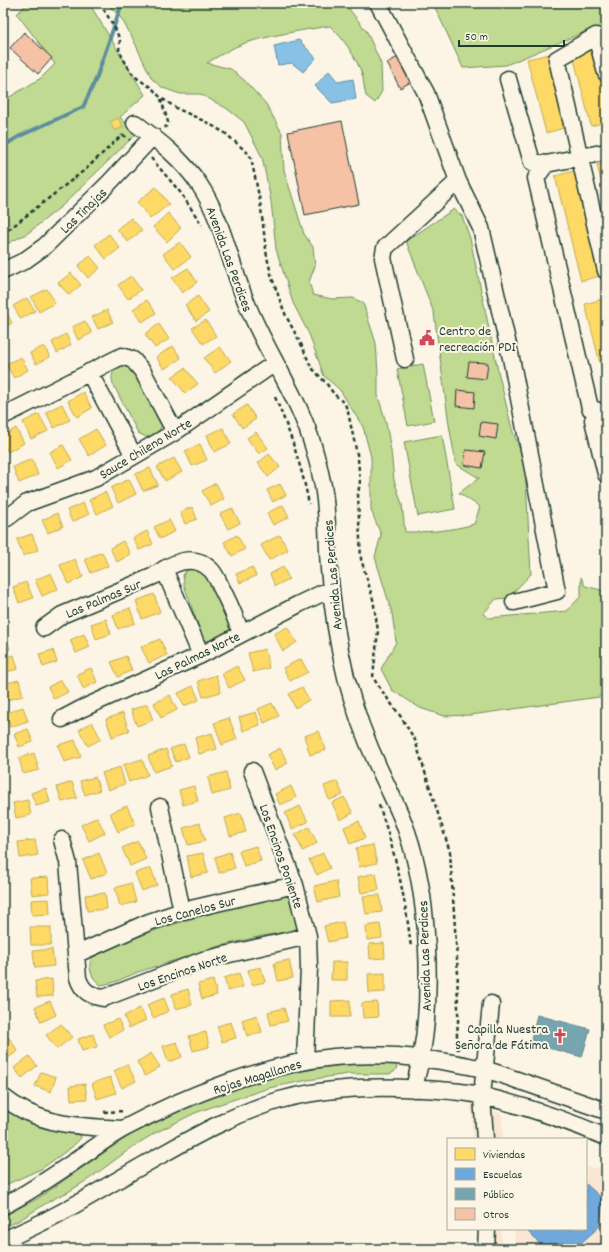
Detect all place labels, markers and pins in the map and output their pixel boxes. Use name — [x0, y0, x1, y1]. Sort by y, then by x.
place label: Centro de recreación PDI — [439, 322, 517, 358]
public building icon: Centro de recreación PDI — [418, 329, 436, 347]
place label: Capilla Nuestra Señora de Fátima — [455, 1020, 548, 1056]
church icon: Capilla Nuestra Señora de Fátima — [551, 1027, 569, 1045]

